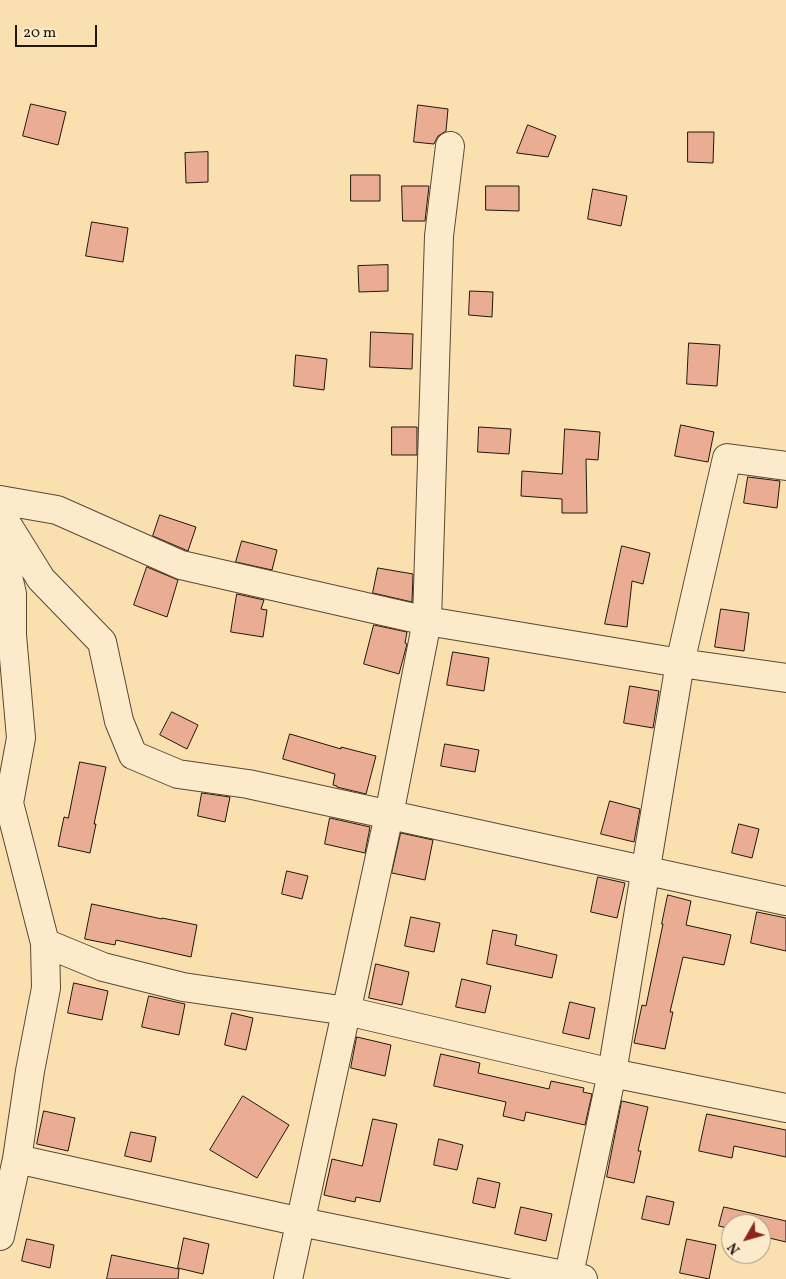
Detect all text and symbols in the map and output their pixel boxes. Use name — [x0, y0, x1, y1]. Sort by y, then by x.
scale bar — [18, 15, 100, 47]
text: 20 m — [23, 23, 56, 44]
north arrow — [721, 1214, 771, 1264]
text: N — [724, 1238, 745, 1258]

